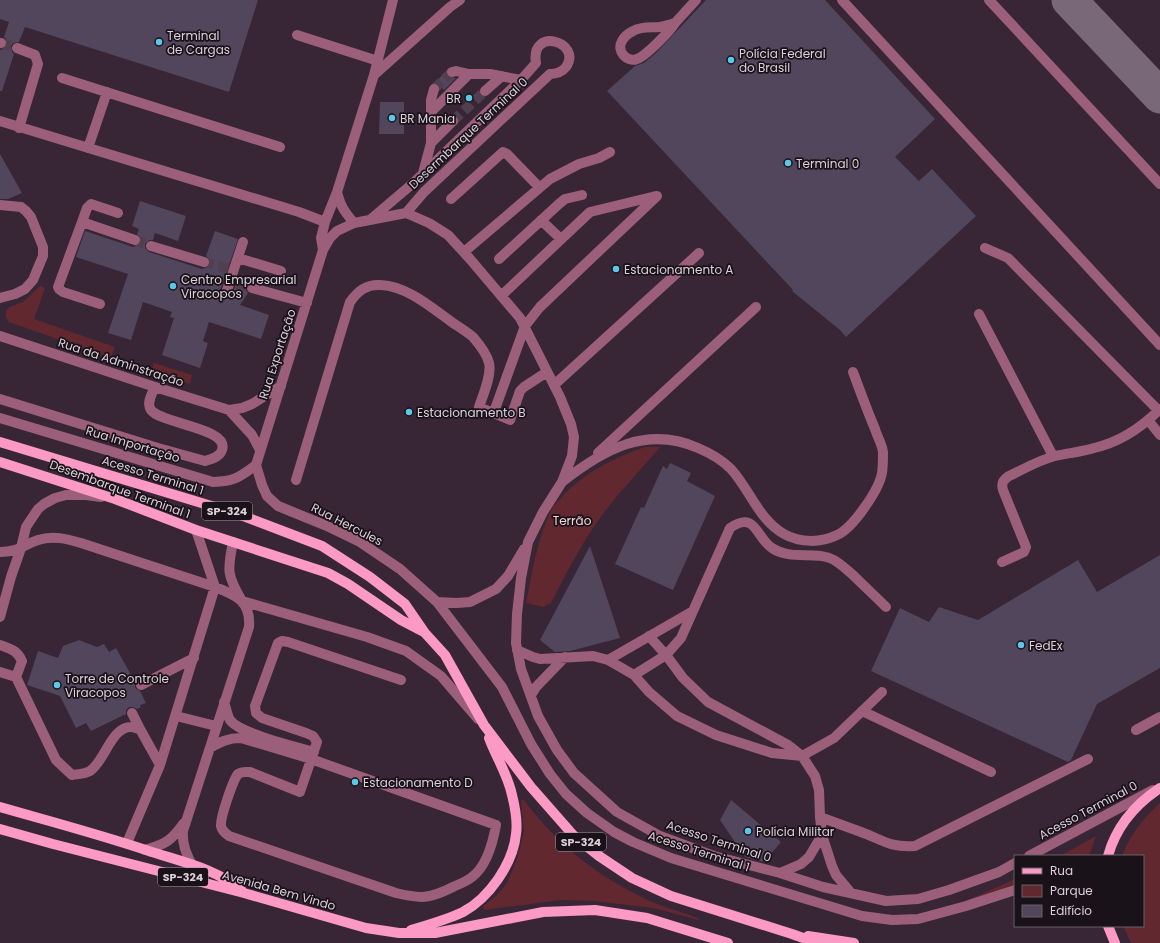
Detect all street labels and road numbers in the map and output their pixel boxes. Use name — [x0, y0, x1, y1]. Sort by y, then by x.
street label: Desermbarque Terminal 0 — [405, 73, 531, 193]
street label: Rua Exportação — [254, 306, 300, 401]
street label: Rua da Adminstração — [56, 334, 186, 390]
street label: Rua Importação — [84, 422, 182, 466]
street label: Acesso Terminal 1 — [100, 451, 206, 499]
street label: Desembarque Terminal 1 — [47, 456, 193, 522]
street label: Rua Hercules — [308, 499, 386, 549]
road number: SP-324 — [202, 502, 252, 520]
street label: Acesso Terminal 0 — [1036, 777, 1140, 843]
street label: Acesso Terminal 0 — [664, 816, 774, 866]
street label: Acesso Terminal 1 — [646, 827, 752, 875]
road number: SP-324 — [556, 833, 606, 851]
street label: Avenida Bem Vindo — [220, 866, 338, 914]
road number: SP-324 — [158, 868, 208, 886]

